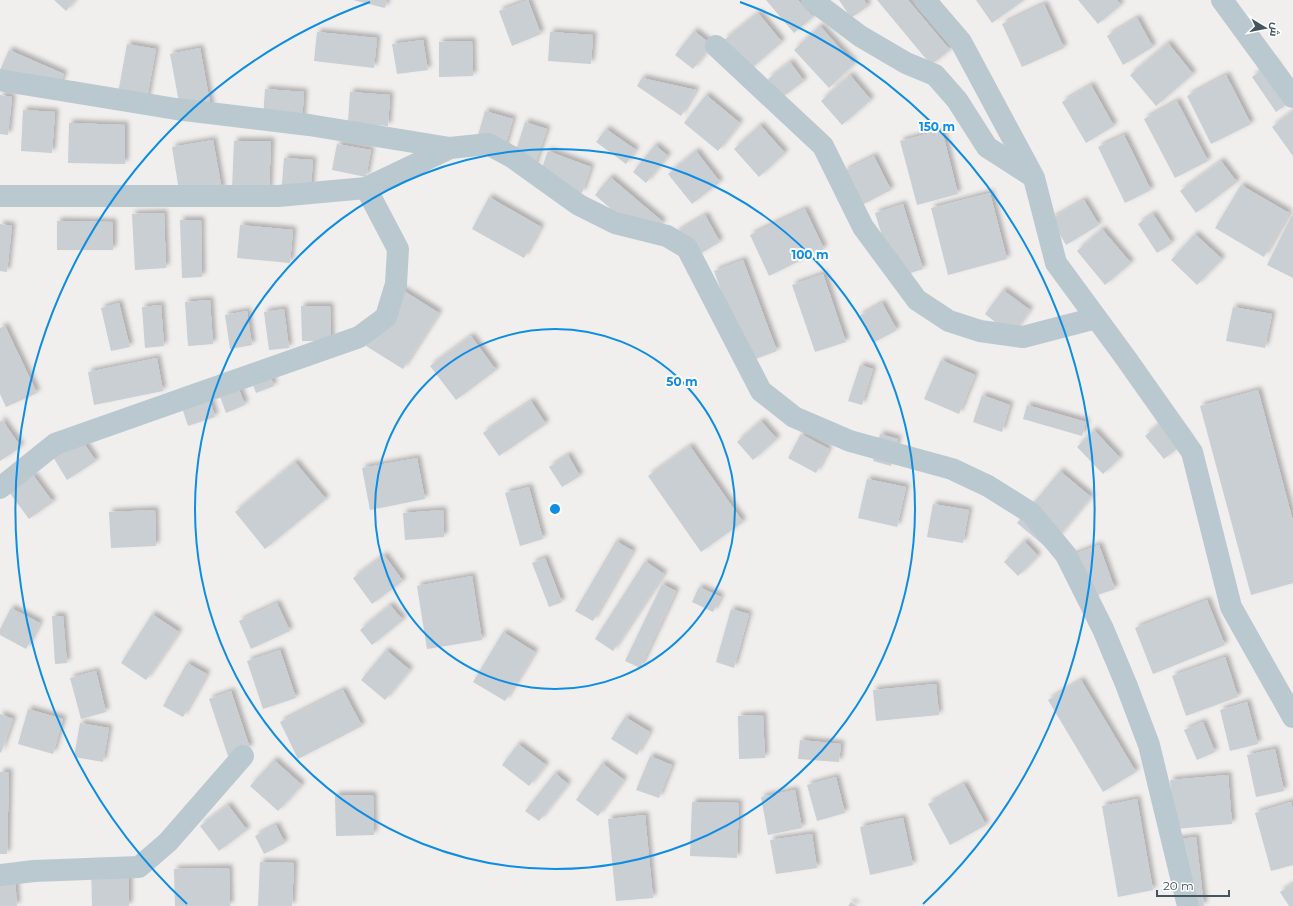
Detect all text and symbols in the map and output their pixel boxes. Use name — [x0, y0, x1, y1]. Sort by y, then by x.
north arrow — [1245, 8, 1285, 48]
text: ش — [1267, 22, 1283, 38]
text: 150 m — [919, 119, 955, 134]
text: 100 m — [792, 247, 828, 262]
text: 50 m — [666, 374, 698, 389]
centre of rings — [548, 502, 562, 516]
scale bar — [1157, 872, 1229, 898]
text: 20 m — [1163, 878, 1194, 893]

